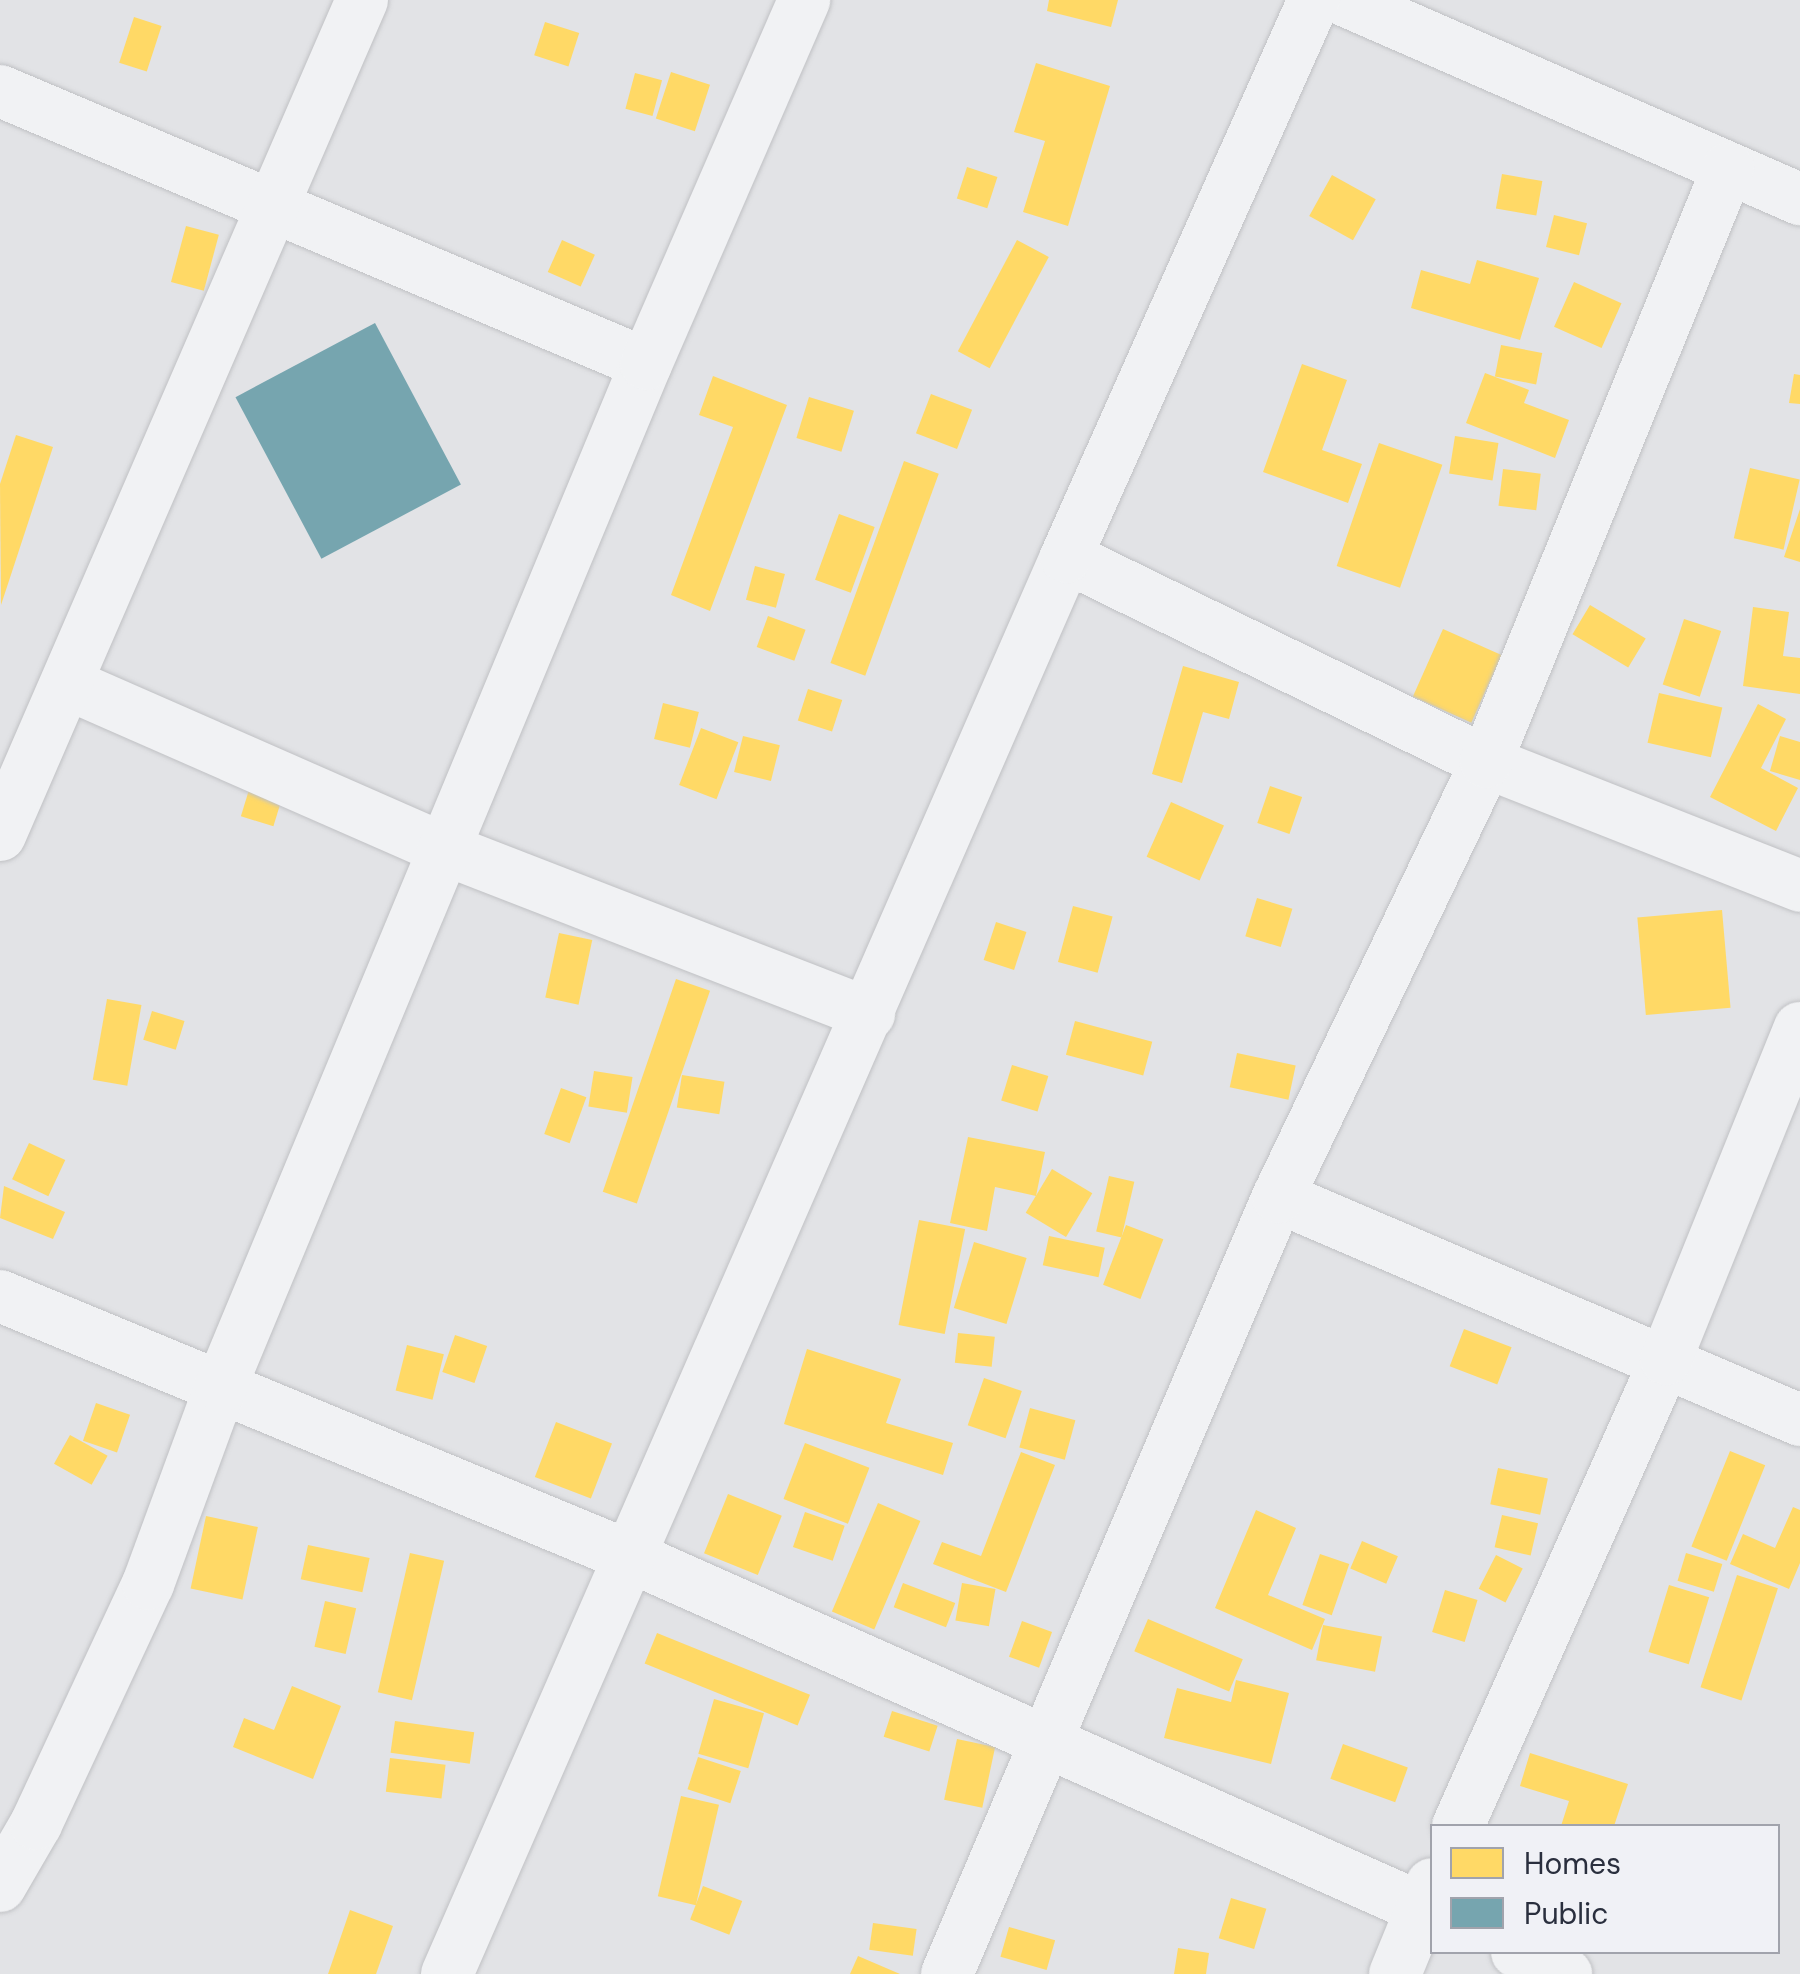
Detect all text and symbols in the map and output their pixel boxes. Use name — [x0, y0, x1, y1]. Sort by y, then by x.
legend — [1430, 1824, 1780, 1954]
text: Homes — [1524, 1844, 1621, 1883]
text: Public — [1524, 1894, 1608, 1933]

